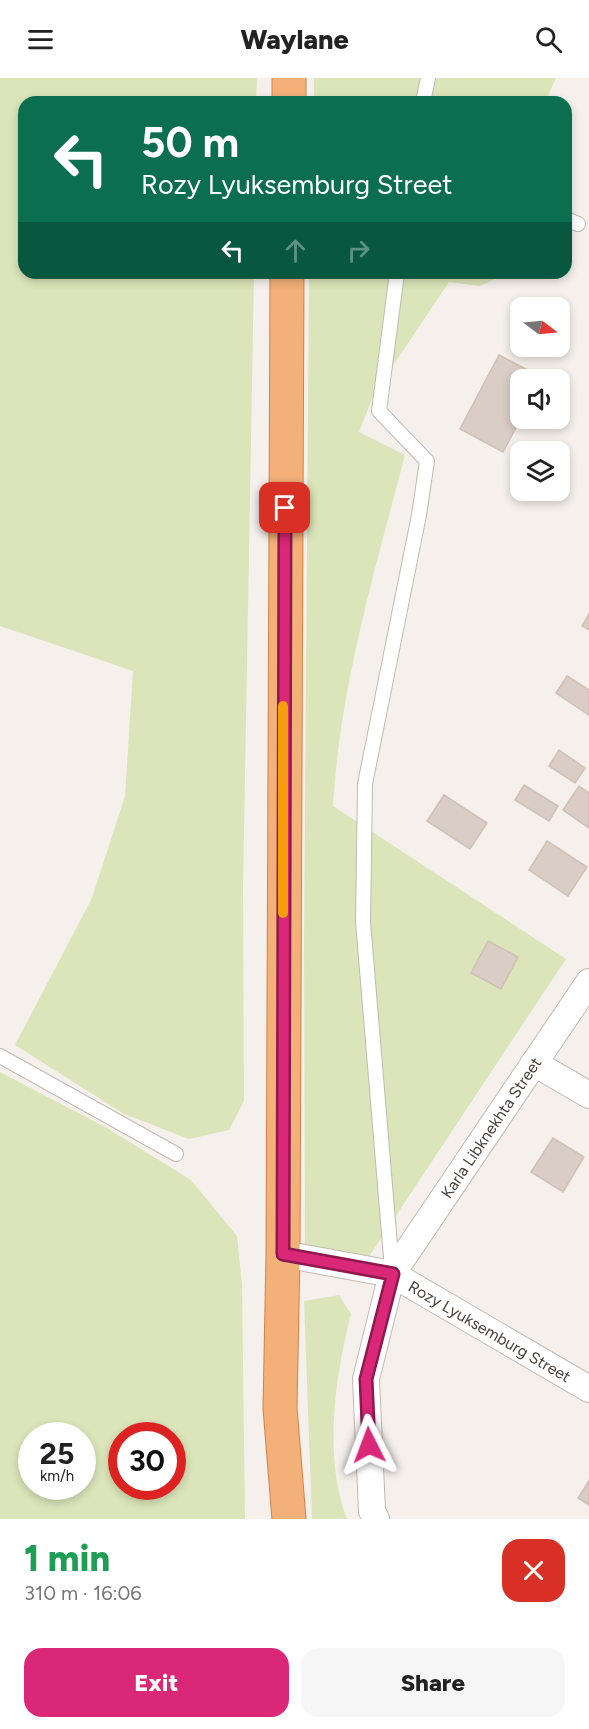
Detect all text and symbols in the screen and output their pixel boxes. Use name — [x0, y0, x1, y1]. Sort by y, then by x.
icon: menu — [24, 23, 57, 56]
text: Waylane — [240, 23, 349, 56]
icon: search — [532, 23, 565, 56]
text: 50 m — [141, 117, 239, 168]
icon: left — [42, 120, 120, 198]
text: Rozy Lyuksemburg Street — [141, 168, 452, 201]
icon: left — [216, 234, 249, 267]
icon: ahead — [279, 234, 312, 267]
icon: right — [342, 234, 375, 267]
north arrow — [510, 297, 570, 357]
map controls — [510, 297, 570, 501]
button: sound — [510, 369, 570, 429]
button: layers — [510, 441, 570, 501]
pin — [259, 482, 310, 533]
icon: arrive — [268, 491, 301, 524]
street label: Karla Libknekhta Street — [437, 1054, 545, 1202]
street label: Rozy Lyuksemburg Street — [405, 1277, 574, 1386]
position arrow — [337, 1413, 401, 1477]
speed limit sign: 30 — [108, 1422, 186, 1500]
text: 25 — [40, 1435, 74, 1472]
text: km/h — [40, 1467, 74, 1485]
text: 1 min — [24, 1537, 110, 1580]
button: close — [502, 1539, 565, 1602]
text: 310 m · 16:06 — [24, 1581, 142, 1605]
button: Exit — [24, 1648, 289, 1717]
button: Share — [301, 1648, 565, 1717]

